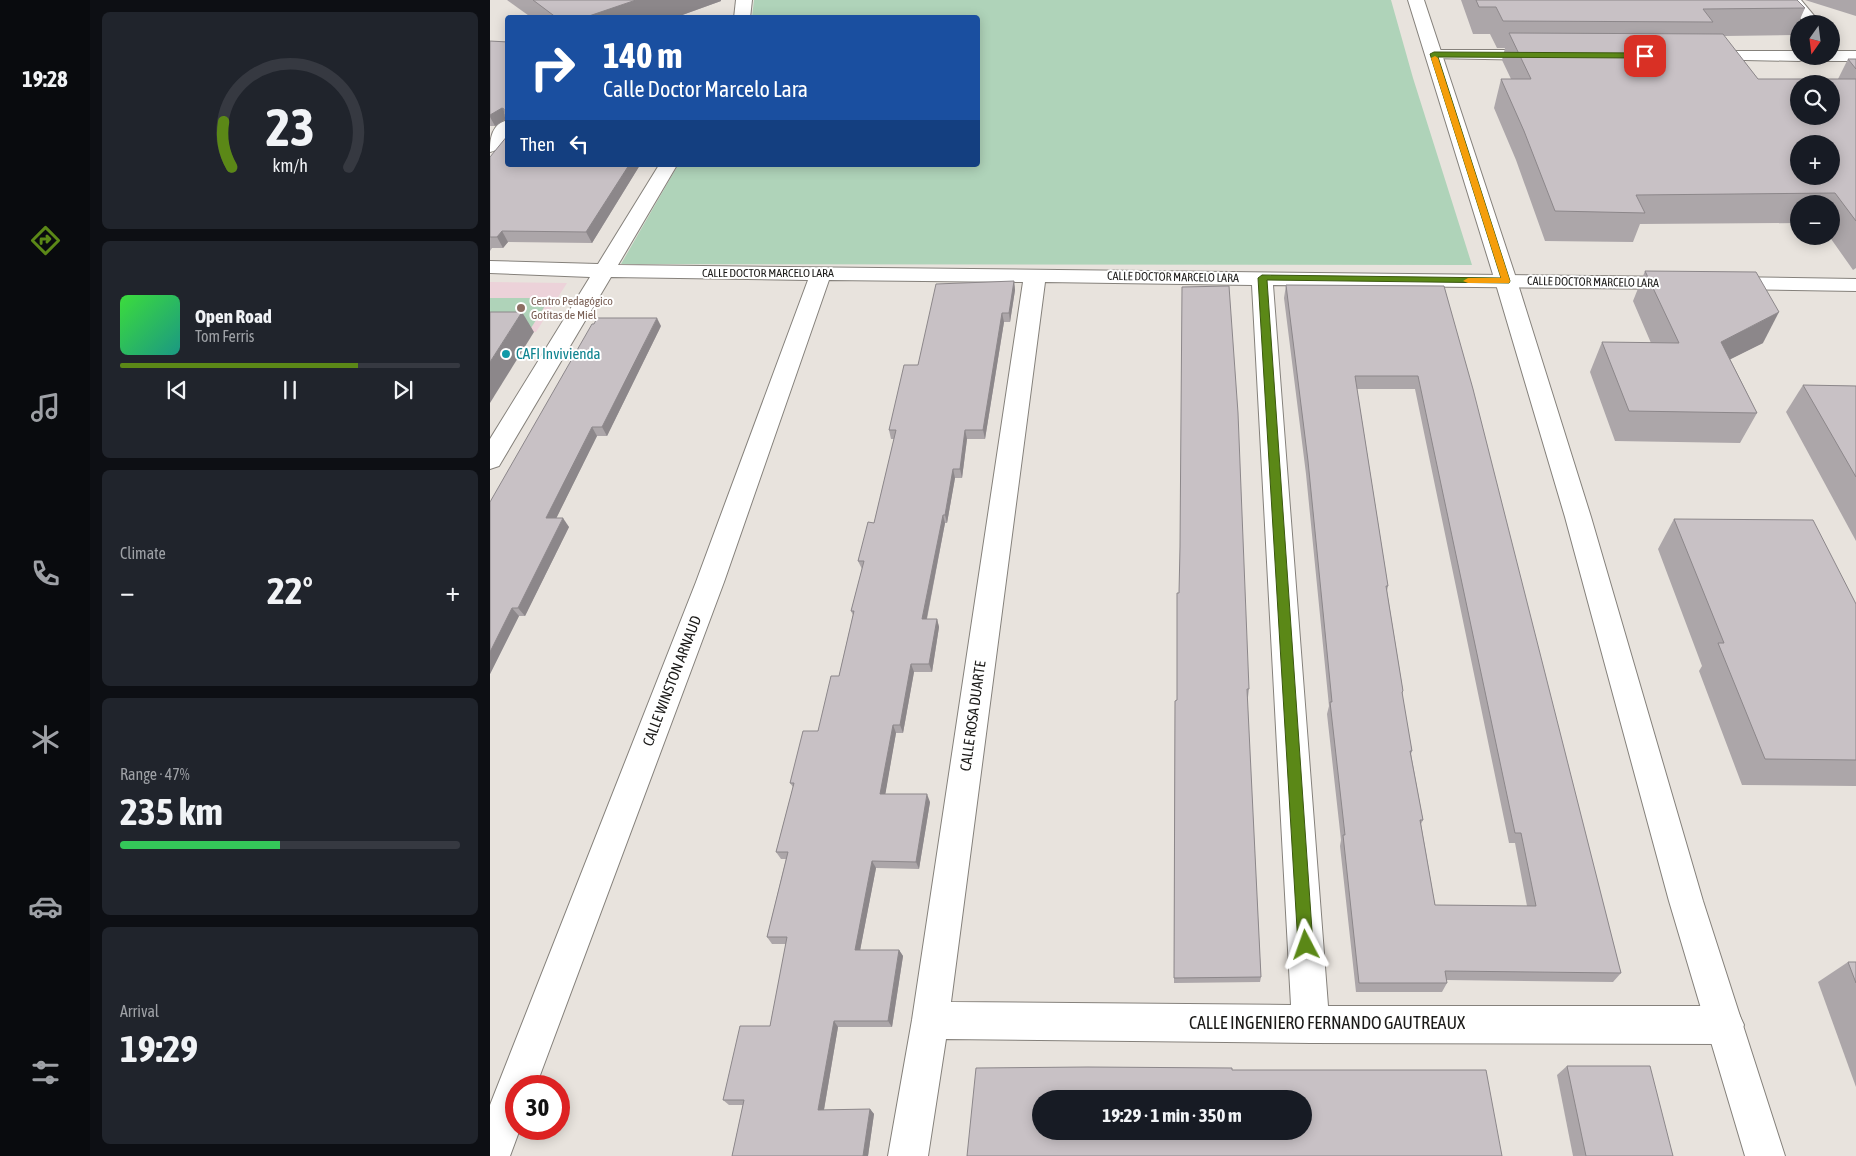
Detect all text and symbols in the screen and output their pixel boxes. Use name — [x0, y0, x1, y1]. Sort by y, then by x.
north arrow — [1790, 15, 1840, 65]
map controls — [1790, 15, 1840, 245]
icon: right — [520, 35, 585, 100]
text: 140 m — [603, 35, 682, 75]
pin — [1624, 35, 1666, 77]
icon: arrive — [1631, 42, 1659, 70]
text: 19:28 — [22, 66, 68, 92]
button: search — [1790, 75, 1840, 125]
text: Calle Doctor Marcelo Lara — [603, 76, 808, 102]
text: 23 — [266, 97, 314, 157]
icon: left — [565, 130, 593, 158]
text: Then — [520, 133, 555, 155]
button: + — [1790, 135, 1840, 185]
text: km/h — [272, 155, 308, 176]
button: − — [1790, 195, 1840, 245]
icon: directions — [28, 223, 63, 258]
street label: CALLE DOCTOR MARCELO LARA — [702, 266, 834, 280]
street label: CALLE DOCTOR MARCELO LARA — [1107, 269, 1239, 285]
street label: CALLE DOCTOR MARCELO LARA — [1527, 274, 1659, 290]
place label: Centro Pedagógico Gotitas de Miel — [531, 294, 613, 322]
marker: Centro Pedagógico Gotitas de Miel — [515, 302, 527, 314]
text: Open Road — [195, 305, 272, 327]
text: Tom Ferris — [195, 327, 254, 345]
place label: CAFI Invivienda — [516, 345, 601, 362]
marker: CAFI Invivienda — [500, 348, 512, 360]
icon: previous — [163, 376, 191, 404]
icon: pause — [276, 376, 304, 404]
icon: next — [389, 376, 417, 404]
icon: music — [28, 390, 63, 425]
text: Climate — [120, 544, 166, 562]
icon: phone — [28, 556, 63, 591]
text: 22° — [267, 569, 313, 612]
text: − — [120, 575, 135, 607]
text: + — [445, 575, 460, 607]
street label: CALLE WINSTON ARNAUD — [639, 613, 704, 748]
street label: CALLE ROSA DUARTE — [956, 659, 989, 772]
icon: climate — [28, 722, 63, 757]
text: Range · 47% — [120, 765, 190, 783]
text: 235 km — [120, 790, 223, 833]
icon: car — [28, 889, 63, 924]
position arrow — [1279, 918, 1331, 970]
text: Arrival — [120, 1002, 159, 1020]
street label: CALLE INGENIERO FERNANDO GAUTREAUX — [1189, 1012, 1466, 1033]
text: 19:29 — [120, 1027, 198, 1070]
icon: filters — [28, 1055, 63, 1090]
speed limit sign: 30 — [505, 1075, 570, 1140]
text: 19:29 · 1 min · 350 m — [1102, 1104, 1242, 1126]

